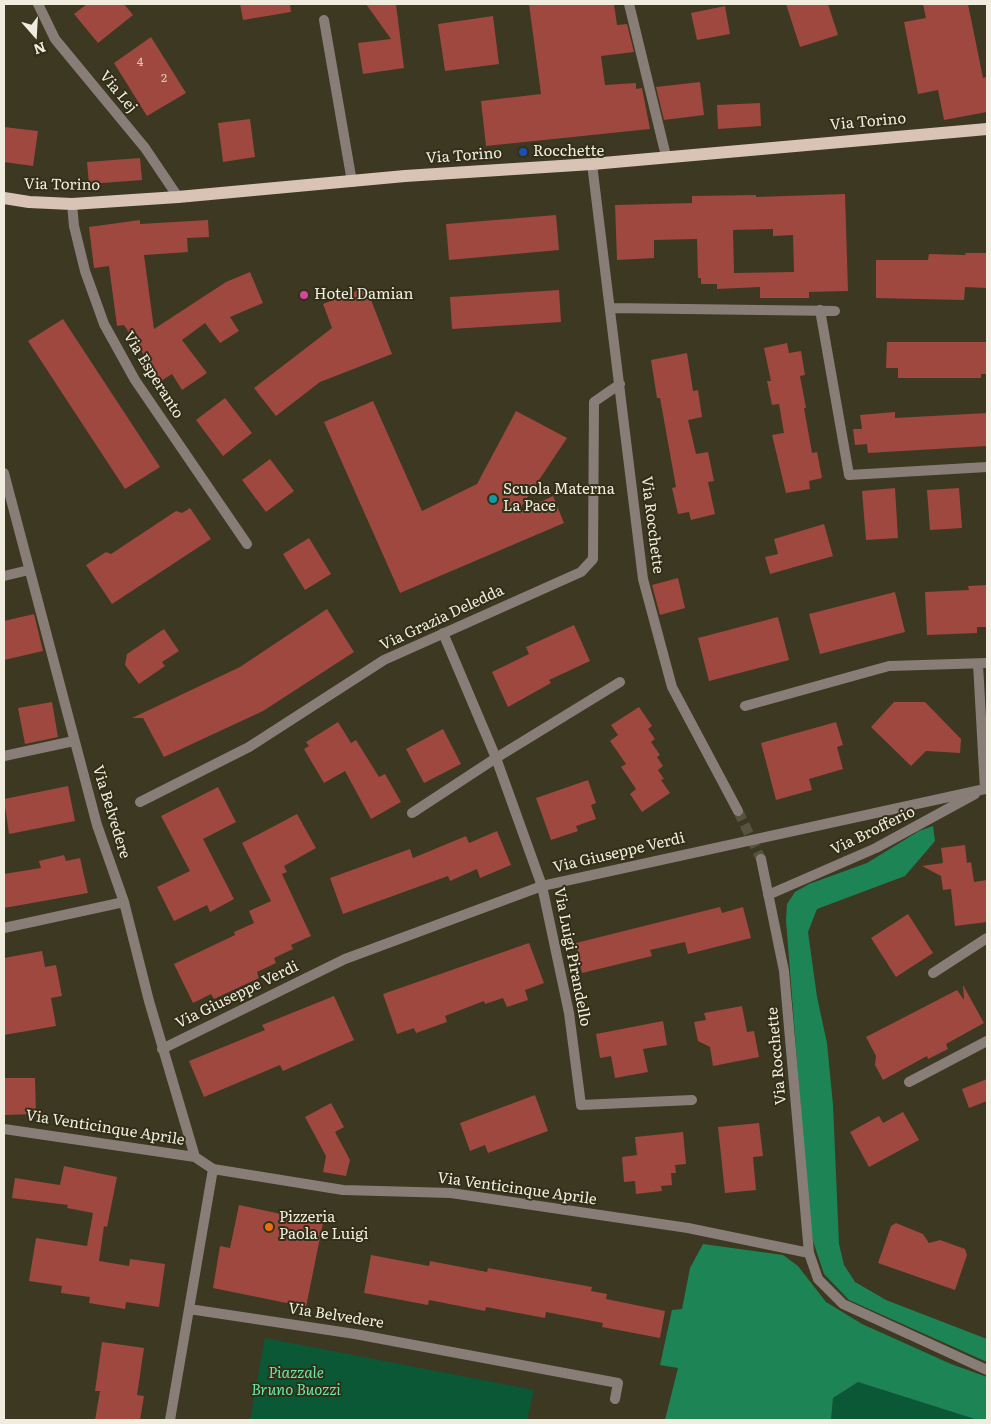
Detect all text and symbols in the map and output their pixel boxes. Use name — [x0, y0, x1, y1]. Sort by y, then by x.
north arrow — [10, 10, 60, 60]
text: N — [31, 38, 49, 61]
house number: 4 — [137, 55, 143, 69]
street label: Via Lej — [95, 67, 141, 117]
house number: 2 — [161, 71, 167, 85]
street label: Via Torino — [829, 110, 907, 134]
place label: Rocchette — [533, 143, 604, 161]
street label: Via Torino — [425, 144, 503, 168]
marker: Rocchette — [517, 146, 529, 158]
street label: Via Torino — [24, 175, 100, 195]
place label: Hotel Damian — [314, 286, 413, 304]
marker: Hotel Damian — [298, 289, 310, 301]
street label: Via Esperanto — [119, 328, 187, 422]
street label: Via Rocchette — [637, 475, 667, 575]
place label: Scuola Materna La Pace — [503, 481, 615, 516]
marker: Scuola Materna La Pace — [487, 493, 499, 505]
street label: Via Grazia Deledda — [377, 581, 507, 655]
street label: Via Belvedere — [88, 763, 134, 861]
street label: Via Brofferio — [828, 803, 918, 859]
street label: Via Giuseppe Verdi — [551, 829, 687, 877]
street label: Via Luigi Pirandello — [550, 886, 594, 1028]
street label: Via Giuseppe Verdi — [173, 957, 301, 1033]
street label: Via Rocchette — [764, 1006, 790, 1106]
street label: Via Venticinque Aprile — [24, 1107, 186, 1149]
street label: Via Venticinque Aprile — [436, 1169, 598, 1209]
place label: Pizzeria Paola e Luigi — [279, 1209, 369, 1244]
marker: Pizzeria Paola e Luigi — [263, 1221, 275, 1233]
street label: Via Belvedere — [287, 1300, 385, 1332]
park label: Piazzale Bruno Buozzi — [251, 1365, 341, 1400]

